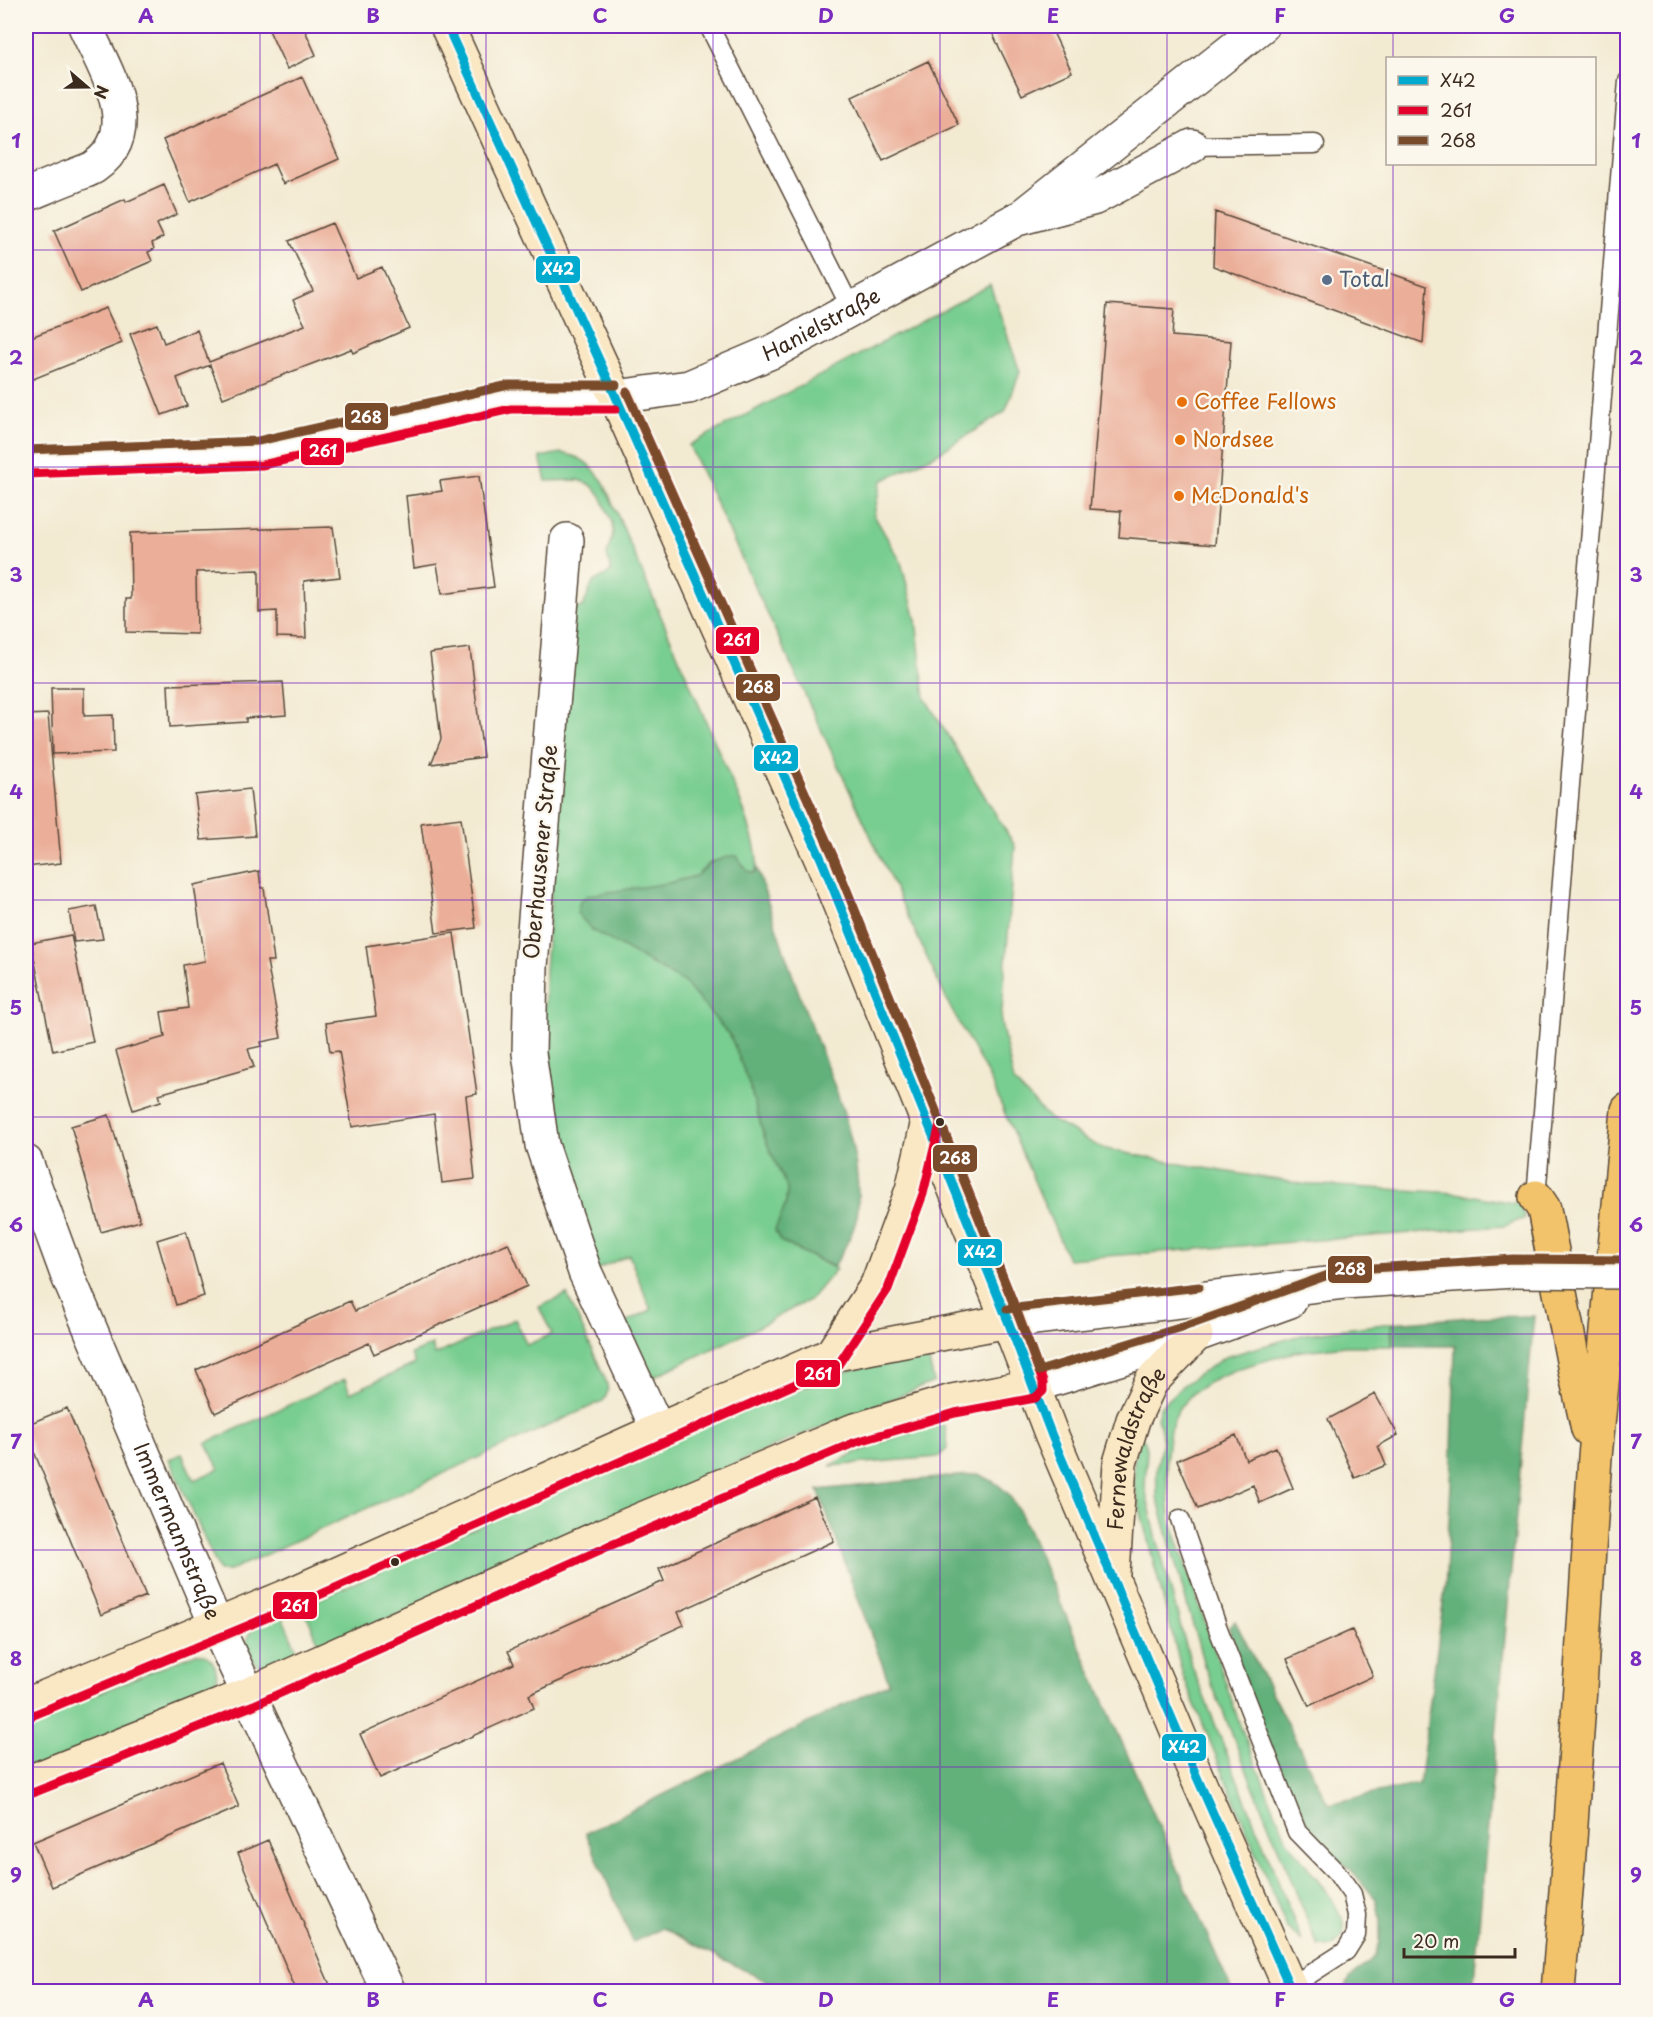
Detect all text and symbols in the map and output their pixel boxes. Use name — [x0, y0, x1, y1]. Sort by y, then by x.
text: A — [138, 0, 154, 30]
text: B — [366, 0, 380, 30]
text: C — [592, 0, 608, 30]
text: D — [818, 0, 834, 30]
text: E — [1047, 0, 1059, 30]
text: F — [1274, 0, 1286, 30]
text: G — [1499, 0, 1515, 30]
north arrow — [57, 57, 117, 117]
legend — [1386, 57, 1596, 165]
text: X42 — [1440, 66, 1476, 93]
text: N — [89, 82, 115, 103]
text: 261 — [1440, 96, 1472, 123]
text: 1 — [11, 125, 21, 155]
text: 1 — [1631, 125, 1641, 155]
text: 268 — [1440, 126, 1476, 153]
line badge: X42 — [535, 255, 581, 284]
text: X42 — [541, 256, 574, 280]
place label: Total — [1339, 262, 1390, 294]
marker: Total — [1320, 273, 1334, 287]
street label: Hanielstraße — [757, 278, 885, 368]
text: 2 — [9, 342, 23, 372]
text: 2 — [1629, 342, 1643, 372]
place label: Coffee Fellows — [1194, 384, 1336, 416]
marker: Coffee Fellows — [1175, 395, 1189, 409]
line badge: 268 — [344, 402, 389, 431]
text: 268 — [350, 404, 382, 428]
place label: Nordsee — [1192, 422, 1274, 454]
marker: Nordsee — [1173, 433, 1187, 447]
line badge: 261 — [300, 437, 345, 466]
text: 261 — [309, 438, 338, 462]
place label: McDonald's — [1191, 478, 1309, 510]
marker: McDonald's — [1172, 489, 1186, 503]
text: 3 — [9, 559, 23, 589]
text: 3 — [1629, 559, 1643, 589]
line badge: 261 — [715, 626, 760, 655]
text: 261 — [723, 627, 752, 651]
line badge: 268 — [735, 673, 781, 702]
text: 268 — [742, 674, 774, 698]
street label: Oberhausener Straße — [514, 743, 564, 960]
line badge: X42 — [753, 744, 799, 772]
text: X42 — [759, 745, 792, 769]
text: 4 — [9, 776, 23, 806]
text: 4 — [1629, 776, 1643, 806]
text: 5 — [10, 992, 22, 1022]
text: 5 — [1630, 992, 1642, 1022]
unlabelled marker — [934, 1116, 946, 1128]
line badge: 268 — [932, 1144, 978, 1173]
text: 268 — [939, 1145, 971, 1169]
text: 6 — [9, 1209, 23, 1239]
text: 6 — [1629, 1209, 1643, 1239]
line badge: X42 — [957, 1238, 1003, 1267]
text: X42 — [963, 1239, 996, 1263]
line badge: 268 — [1327, 1255, 1373, 1284]
text: 268 — [1334, 1256, 1366, 1280]
street label: Fernewaldstraße — [1098, 1358, 1172, 1531]
line badge: 261 — [795, 1359, 841, 1388]
text: 261 — [804, 1361, 833, 1385]
text: 7 — [10, 1426, 22, 1456]
text: 7 — [1630, 1426, 1642, 1456]
street label: Immermannstraße — [126, 1437, 230, 1624]
unlabelled marker — [389, 1556, 401, 1568]
line badge: 261 — [272, 1591, 318, 1620]
text: 261 — [281, 1593, 310, 1617]
text: 8 — [10, 1643, 22, 1673]
text: 8 — [1630, 1643, 1642, 1673]
line badge: X42 — [1161, 1733, 1207, 1762]
text: X42 — [1167, 1734, 1200, 1758]
text: 9 — [10, 1859, 22, 1889]
text: 9 — [1630, 1859, 1642, 1889]
scale bar — [1404, 1921, 1515, 1959]
text: 20 m — [1413, 1927, 1459, 1954]
text: A — [138, 1984, 154, 2014]
text: B — [366, 1984, 380, 2014]
text: C — [592, 1984, 608, 2014]
text: D — [818, 1984, 834, 2014]
text: E — [1047, 1984, 1059, 2014]
text: F — [1274, 1984, 1286, 2014]
text: G — [1499, 1984, 1515, 2014]

